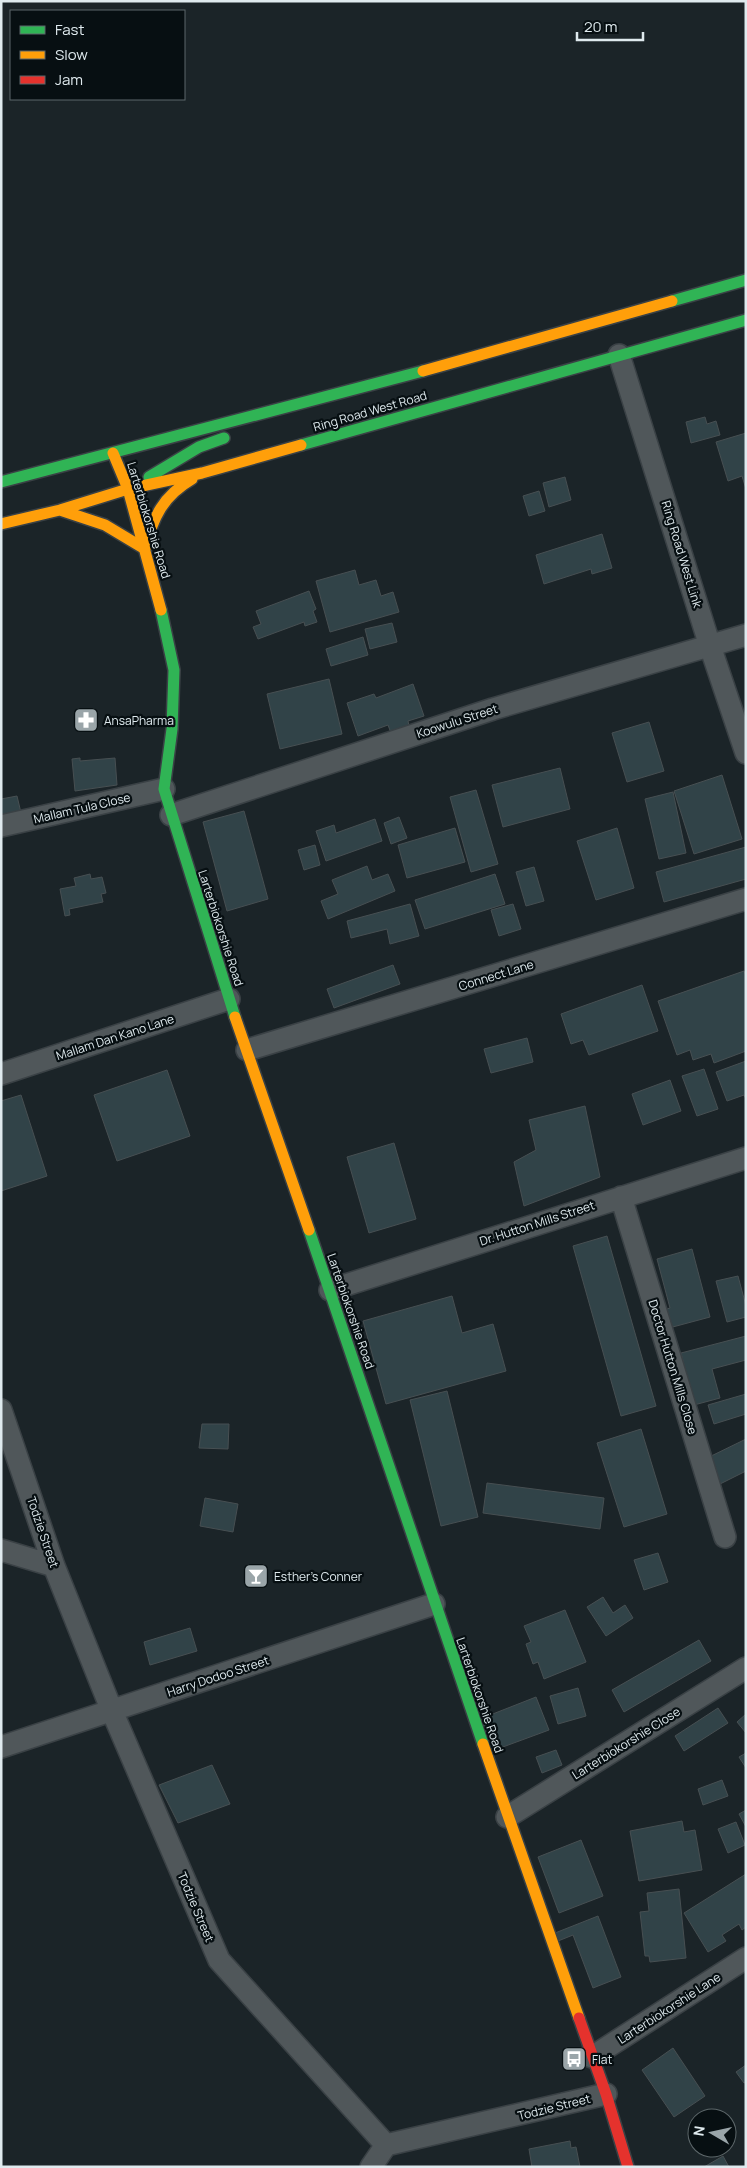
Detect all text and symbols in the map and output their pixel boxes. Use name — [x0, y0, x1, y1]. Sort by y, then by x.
legend — [10, 10, 185, 100]
scale bar — [577, 10, 643, 42]
text: 20 m — [584, 16, 617, 37]
text: Fast — [55, 19, 84, 40]
text: Slow — [55, 44, 88, 65]
text: Jam — [55, 69, 83, 90]
street label: Ring Road West Road — [311, 387, 429, 435]
street label: Larterbiokorshie Road — [123, 460, 175, 580]
street label: Ring Road West Link — [658, 498, 707, 611]
street label: Koowulu Street — [414, 700, 500, 742]
pharmacy icon: AnsaPharma — [73, 707, 99, 733]
place label: AnsaPharma — [104, 712, 174, 729]
street label: Mallam Tula Close — [32, 789, 132, 827]
street label: Larterbiokorshie Road — [194, 868, 248, 988]
street label: Connect Lane — [456, 956, 536, 994]
street label: Mallam Dan Kano Lane — [54, 1010, 176, 1064]
street label: Dr. Hutton Mills Street — [477, 1196, 597, 1250]
street label: Larterbiokorshie Road — [323, 1251, 379, 1371]
street label: Doctor Hutton Mills Close — [644, 1298, 702, 1436]
street label: Todzie Street — [23, 1494, 63, 1570]
bar icon: Esther's Conner — [243, 1563, 269, 1589]
place label: Esther's Conner — [274, 1568, 363, 1585]
street label: Larterbiokorshie Road — [452, 1635, 508, 1755]
street label: Harry Dodoo Street — [165, 1651, 271, 1701]
street label: Larterbiokorshie Close — [569, 1703, 683, 1783]
street label: Todzie Street — [174, 1870, 218, 1945]
street label: Larterbiokorshie Lane — [614, 1968, 724, 2048]
bus stop icon: Flat — [561, 2046, 587, 2072]
place label: Flat — [592, 2051, 613, 2068]
street label: Todzie Street — [516, 2090, 592, 2124]
north arrow — [687, 2108, 737, 2158]
text: N — [688, 2124, 709, 2137]

